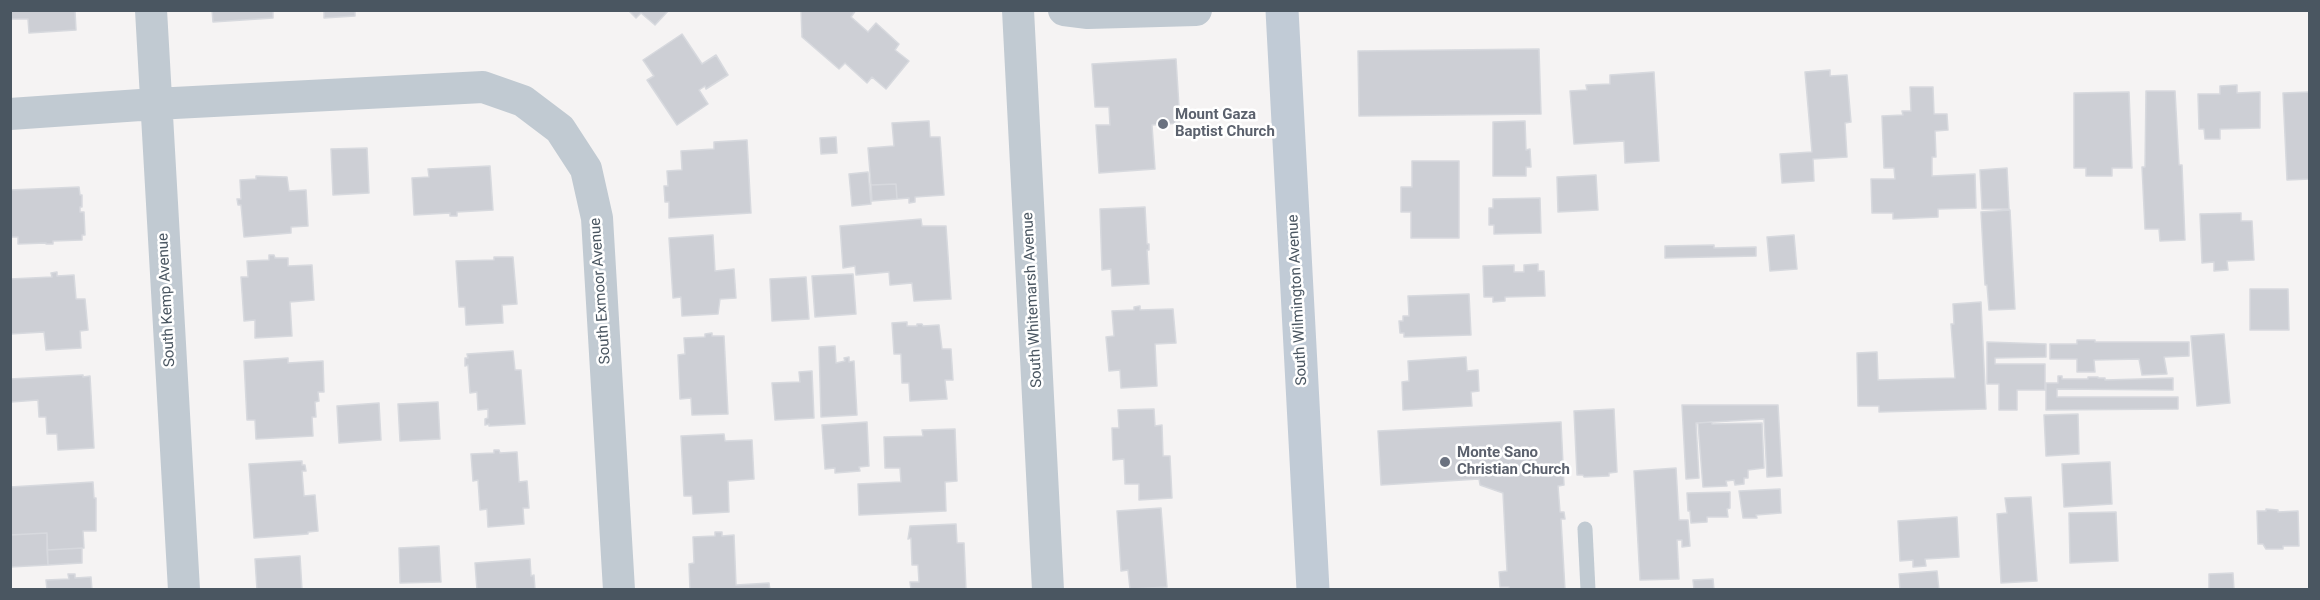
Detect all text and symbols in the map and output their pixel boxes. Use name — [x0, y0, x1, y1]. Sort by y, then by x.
place label: Mount Gaza Baptist Church — [1175, 106, 1275, 141]
marker: Mount Gaza Baptist Church — [1156, 117, 1170, 131]
street label: South Whitemarsh Avenue — [1019, 212, 1047, 388]
street label: South Wilmington Avenue — [1285, 214, 1311, 386]
street label: South Exmoor Avenue — [587, 217, 615, 365]
street label: South Kemp Avenue — [155, 233, 179, 367]
place label: Monte Sano Christian Church — [1457, 444, 1570, 479]
marker: Monte Sano Christian Church — [1438, 455, 1452, 469]

